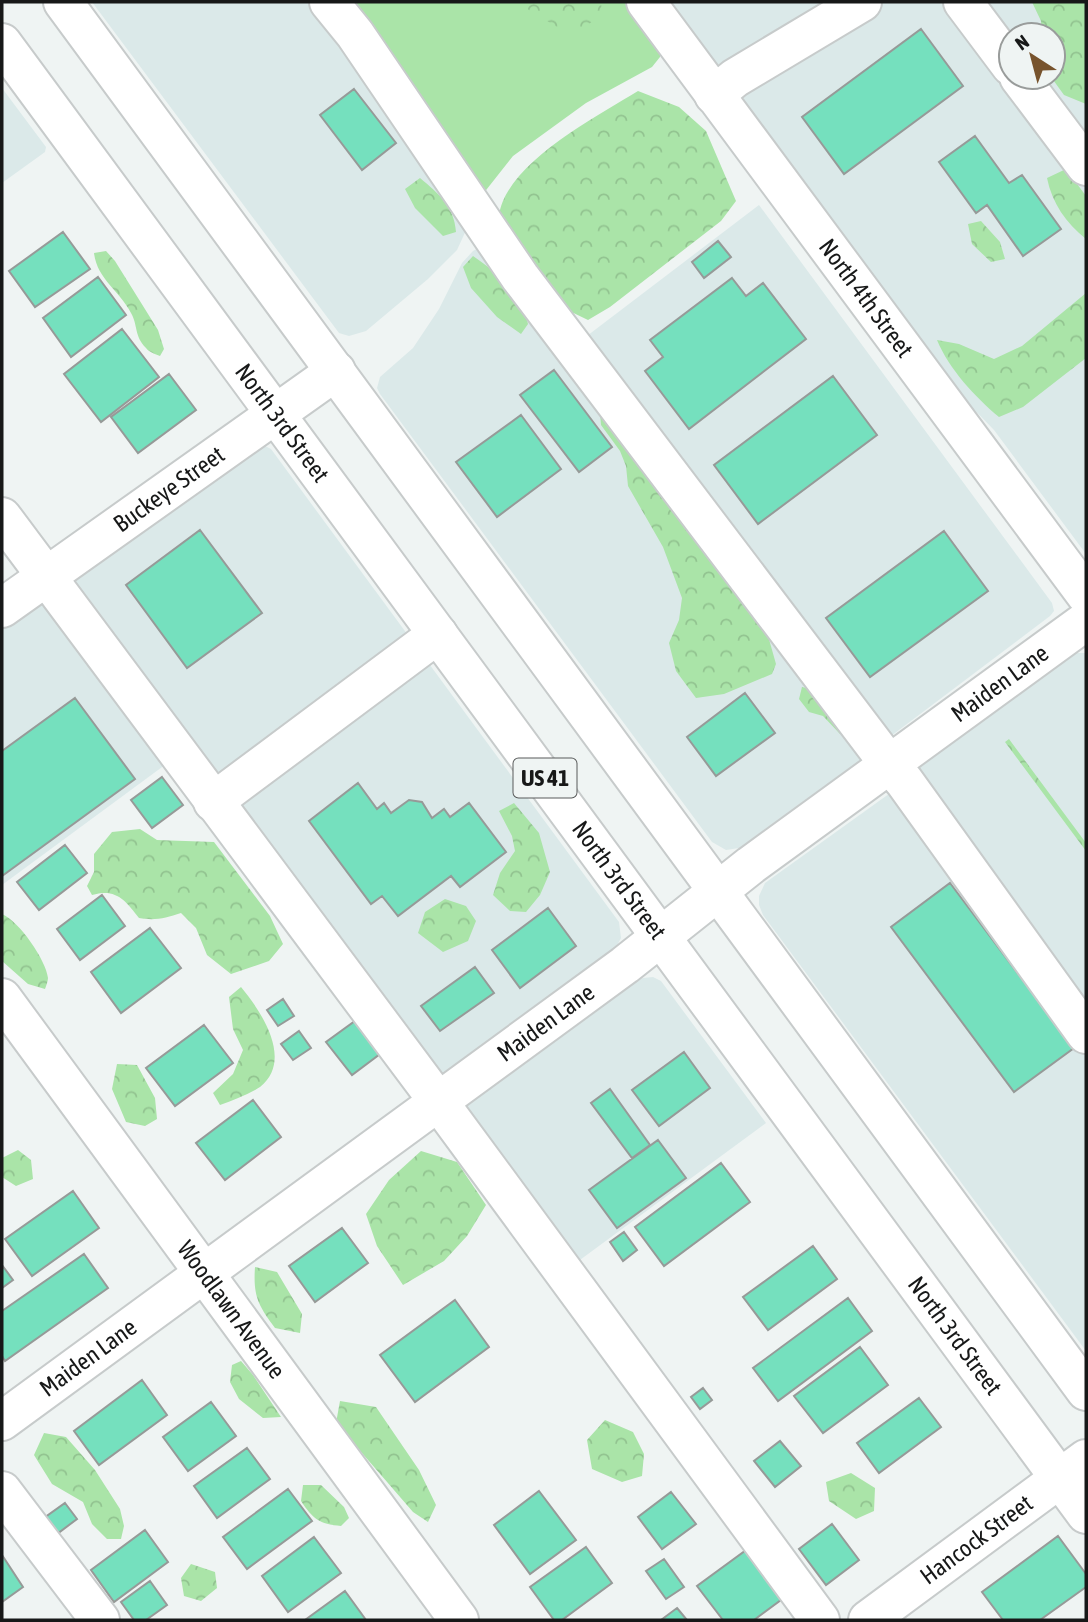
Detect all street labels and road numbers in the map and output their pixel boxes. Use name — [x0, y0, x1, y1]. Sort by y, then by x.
street label: North 4th Street — [814, 234, 919, 362]
street label: North 3rd Street — [230, 358, 335, 487]
street label: Buckeye Street — [108, 441, 229, 537]
street label: Maiden Lane — [946, 639, 1053, 727]
road number: US 41 — [514, 758, 576, 798]
street label: North 3rd Street — [567, 816, 672, 944]
street label: Maiden Lane — [492, 978, 599, 1067]
street label: Woodlawn Avenue — [172, 1236, 291, 1384]
street label: North 3rd Street — [903, 1271, 1008, 1400]
street label: Maiden Lane — [34, 1313, 142, 1402]
street label: Hancock Street — [915, 1489, 1038, 1590]

